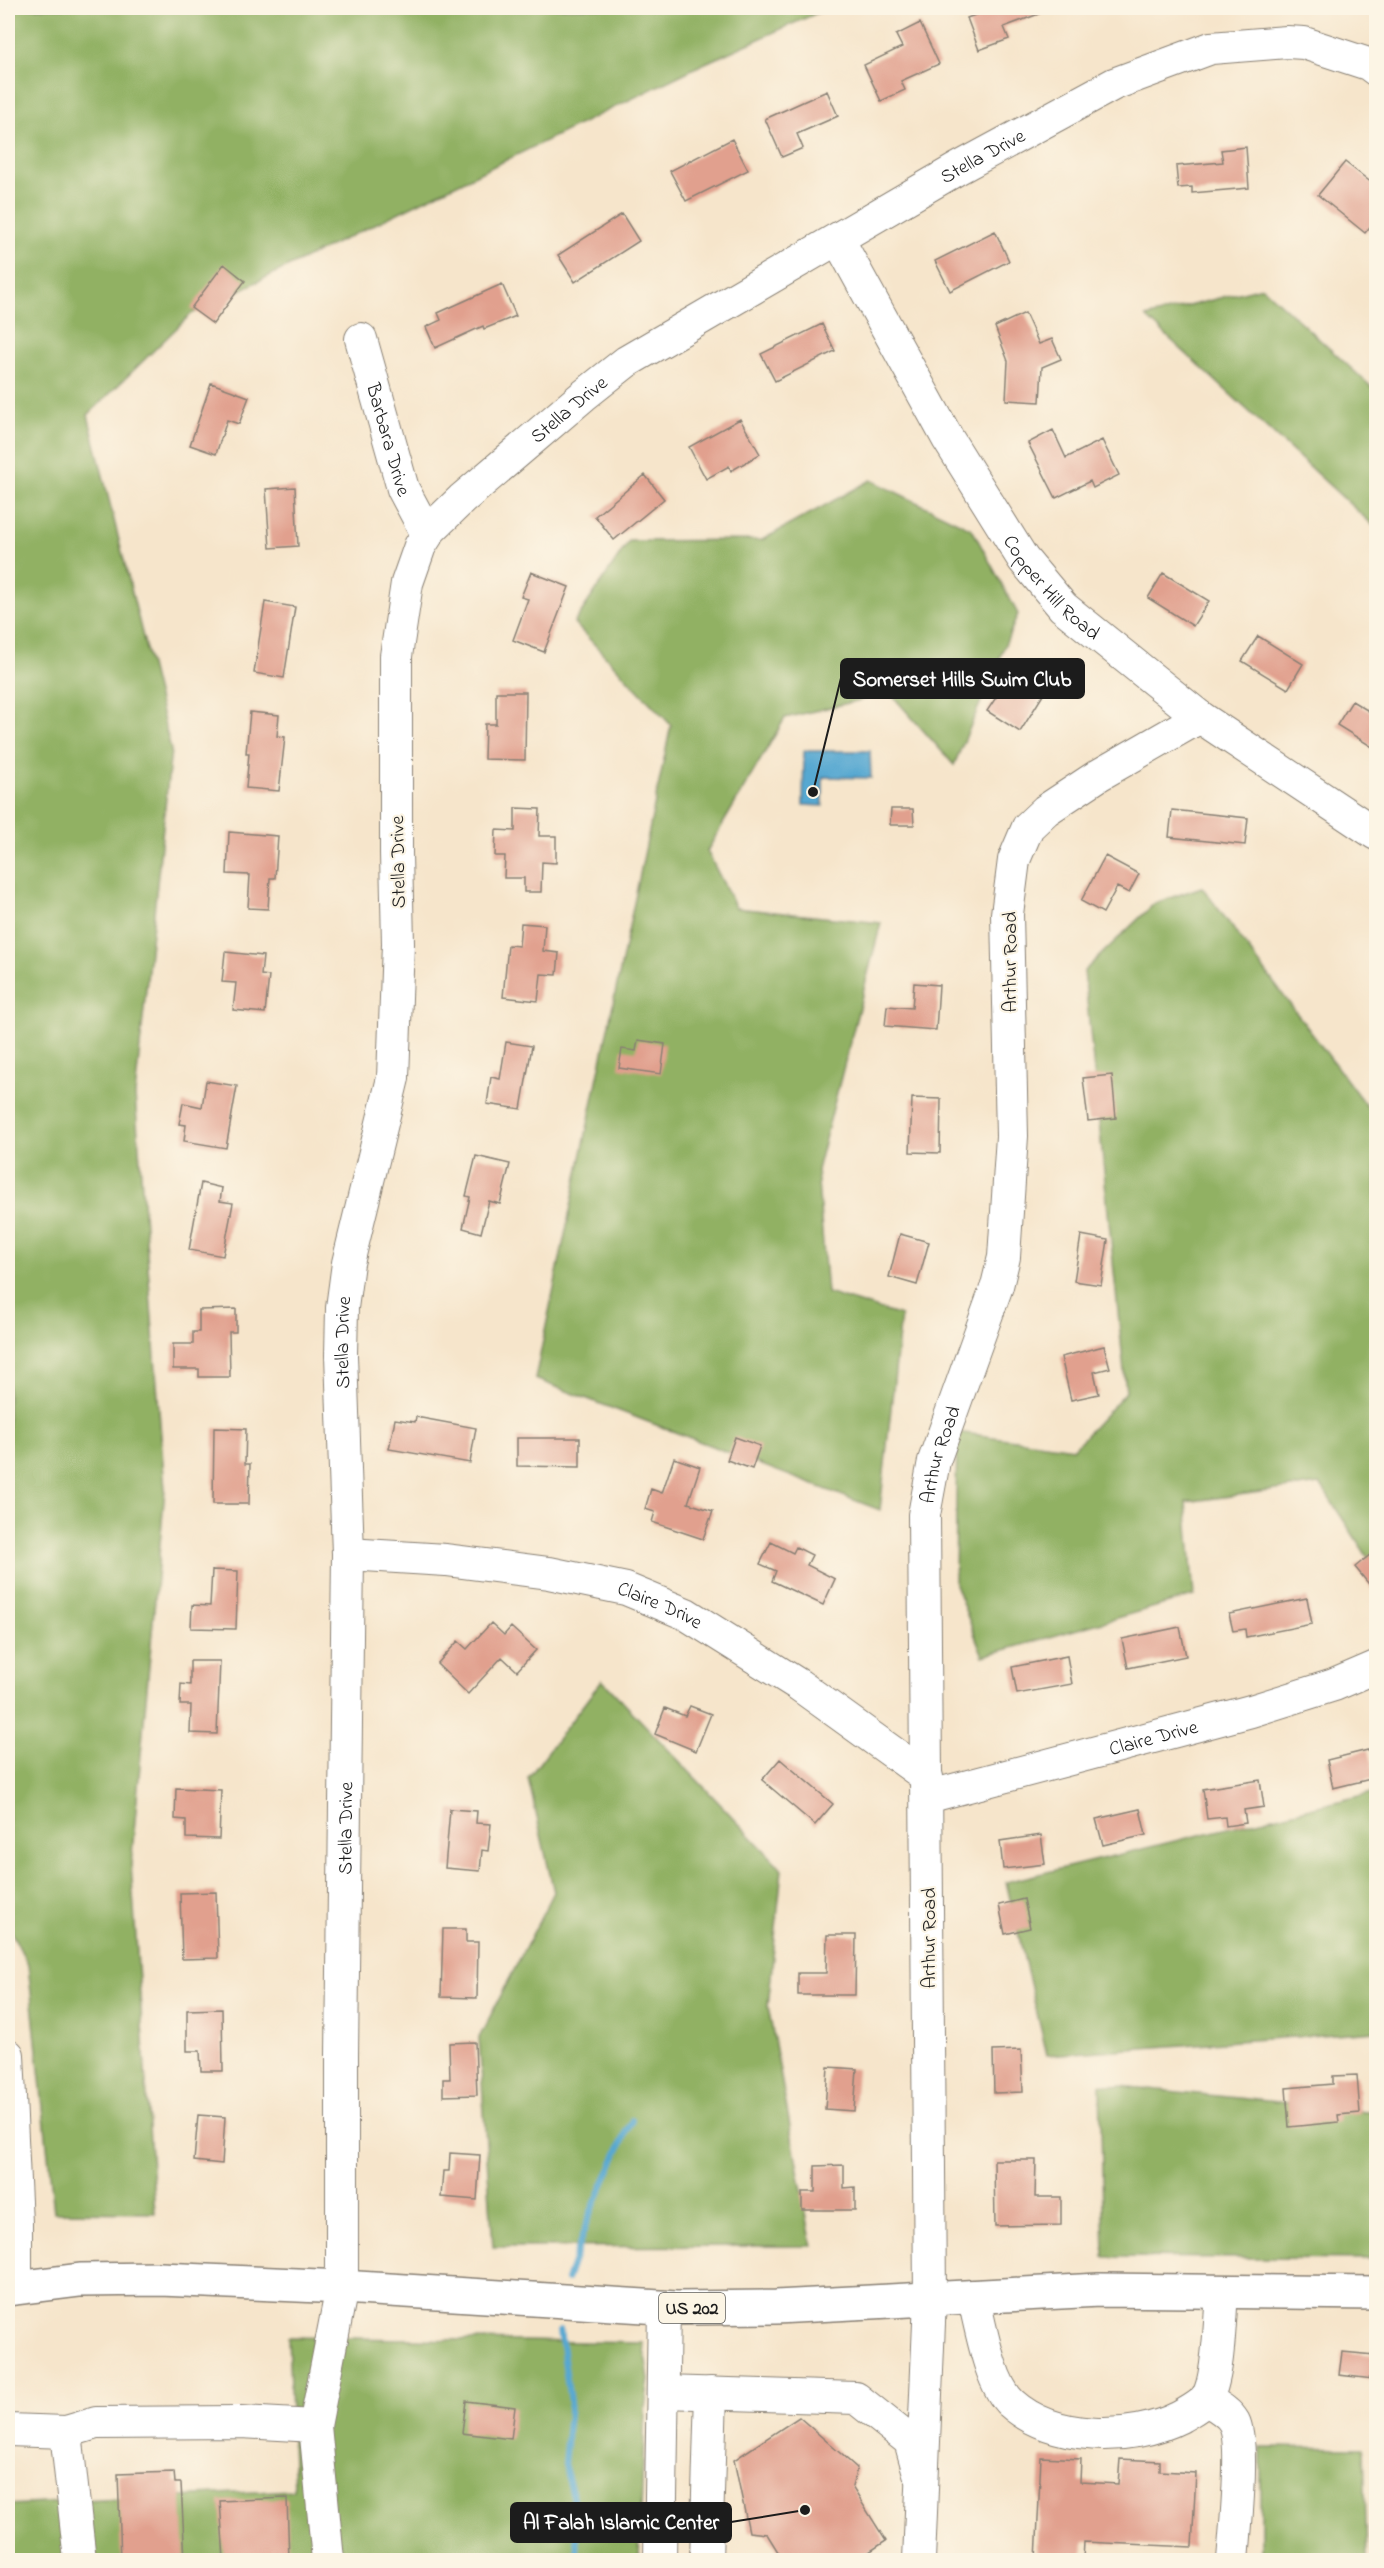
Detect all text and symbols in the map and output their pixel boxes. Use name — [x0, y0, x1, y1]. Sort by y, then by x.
street label: Stella Drive — [935, 123, 1031, 193]
street label: Stella Drive — [525, 370, 615, 452]
street label: Barbara Drive — [357, 379, 416, 502]
street label: Copper Hill Road — [994, 530, 1105, 648]
callout: Somerset Hills Swim Club — [841, 659, 1084, 698]
text: Somerset Hills Swim Club — [853, 666, 1072, 696]
street label: Stella Drive — [384, 815, 415, 909]
street label: Arthur Road — [997, 912, 1026, 1012]
street label: Stella Drive — [329, 1294, 360, 1389]
street label: Arthur Road — [914, 1402, 970, 1506]
street label: Claire Drive — [615, 1576, 707, 1638]
street label: Claire Drive — [1106, 1714, 1201, 1765]
street label: Stella Drive — [332, 1781, 362, 1875]
street label: Arthur Road — [916, 1888, 945, 1988]
road number: US 202 — [659, 2293, 725, 2323]
callout: Al Falah Islamic Center — [511, 2503, 731, 2542]
text: Al Falah Islamic Center — [523, 2509, 720, 2539]

